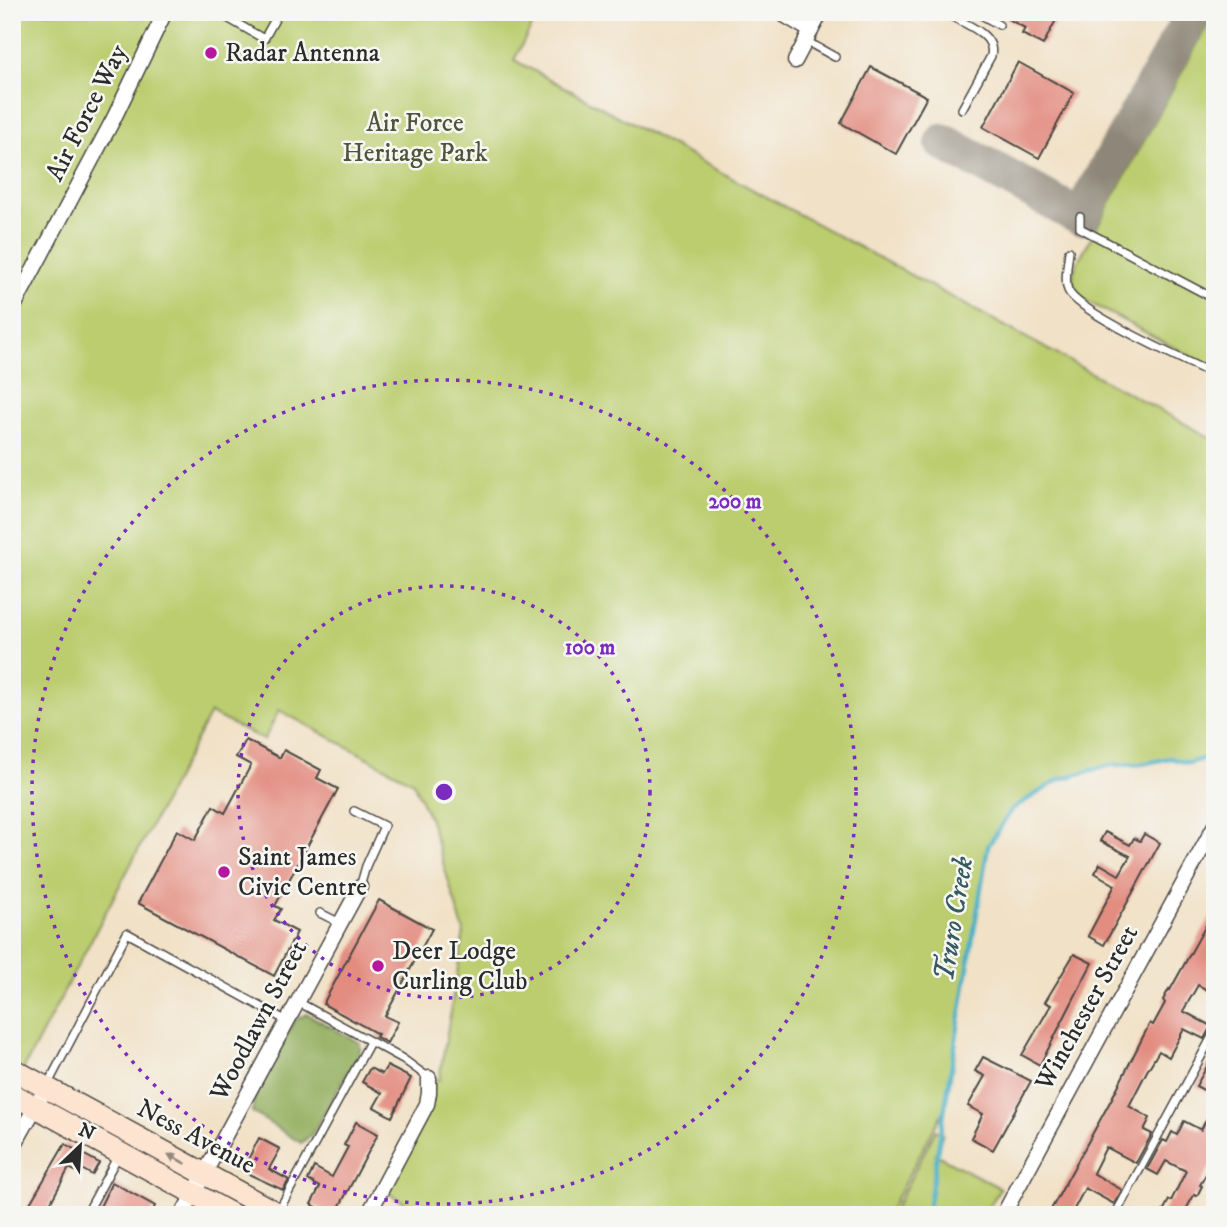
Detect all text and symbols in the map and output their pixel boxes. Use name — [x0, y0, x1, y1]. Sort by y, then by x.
place label: Radar Antenna — [225, 37, 380, 70]
street label: Air Force Way — [39, 39, 136, 187]
marker: Radar Antenna — [203, 45, 219, 61]
park label: Air Force Heritage Park — [342, 107, 488, 170]
text: 200 m — [708, 489, 762, 515]
text: 100 m — [565, 635, 615, 661]
centre of rings — [432, 780, 456, 804]
place label: Saint James Civic Centre — [238, 841, 367, 904]
water label: Truro Creek — [927, 854, 981, 984]
marker: Saint James Civic Centre — [216, 864, 232, 880]
street label: Winchester Street — [1027, 920, 1146, 1097]
street label: Woodlawn Street — [202, 935, 315, 1108]
place label: Deer Lodge Curling Club — [392, 935, 527, 998]
marker: Deer Lodge Curling Club — [370, 958, 386, 974]
street label: Ness Avenue — [131, 1092, 261, 1182]
north arrow — [46, 1112, 116, 1182]
text: N — [75, 1118, 99, 1146]
one-way arrow — [167, 1153, 187, 1164]

